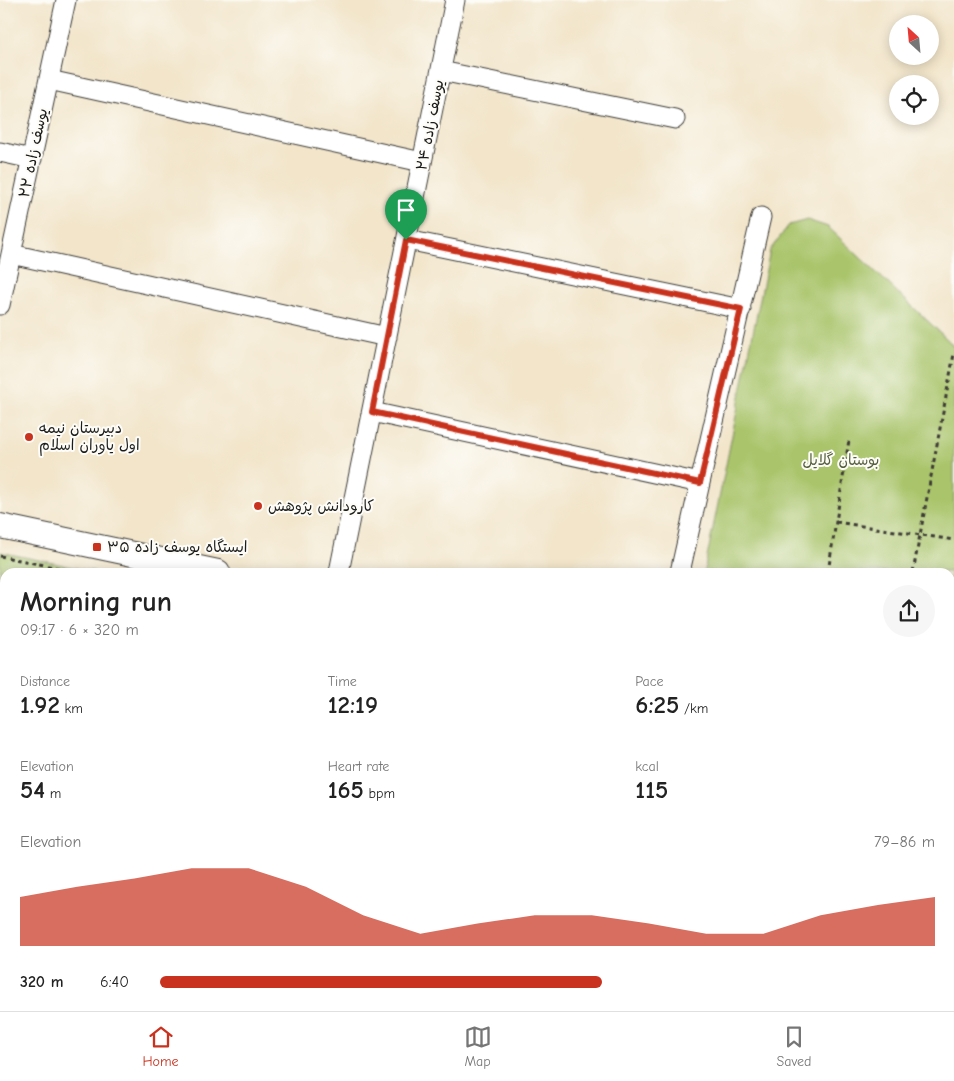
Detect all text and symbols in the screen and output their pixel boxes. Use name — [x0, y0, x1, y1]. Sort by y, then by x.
north arrow — [889, 15, 939, 65]
map controls — [889, 15, 939, 125]
button: locate — [889, 75, 939, 125]
street label: یوسف زاده ۲۴ — [412, 78, 448, 172]
street label: یوسف زاده ۲۲ — [15, 107, 51, 199]
pin — [385, 189, 427, 240]
icon: arrive — [392, 196, 420, 224]
place label: دبیرستان نیمه اول یاوران اسلام — [39, 419, 140, 456]
marker: دبیرستان نیمه اول یاوران اسلام — [23, 431, 35, 443]
park label: بوستان گلایل — [803, 451, 879, 469]
place label: کارودانش پژوهش — [268, 497, 374, 516]
marker: کارودانش پژوهش — [252, 500, 264, 512]
place label: ایستگاه یوسف زاده ۳۵ — [107, 538, 248, 556]
marker: ایستگاه یوسف زاده ۳۵ — [91, 541, 103, 553]
button: share — [883, 585, 935, 637]
text: Morning run — [20, 586, 172, 618]
text: 09:17 · 6 × 320 m — [20, 621, 139, 639]
text: Distance — [20, 673, 70, 690]
text: Time — [328, 673, 357, 690]
text: Pace — [635, 673, 664, 690]
text: 1.92 — [20, 690, 60, 719]
text: 12:19 — [328, 690, 378, 719]
text: 6:25 — [635, 690, 679, 719]
text: km — [60, 700, 83, 717]
text: /km — [679, 700, 708, 717]
text: Elevation — [20, 758, 74, 775]
text: Heart rate — [328, 758, 389, 775]
text: kcal — [635, 758, 659, 775]
text: 54 — [20, 775, 45, 804]
text: 165 — [328, 775, 364, 804]
text: 115 — [635, 775, 668, 804]
text: m — [45, 785, 61, 802]
text: bpm — [364, 785, 395, 802]
text: Elevation — [20, 833, 81, 851]
text: 79–86 m — [874, 833, 935, 851]
text: 320 m — [20, 973, 63, 991]
text: 6:40 — [100, 973, 129, 991]
tab: Home — [142, 1023, 179, 1070]
tab: Map — [464, 1023, 492, 1070]
tab: Saved — [777, 1023, 812, 1070]

